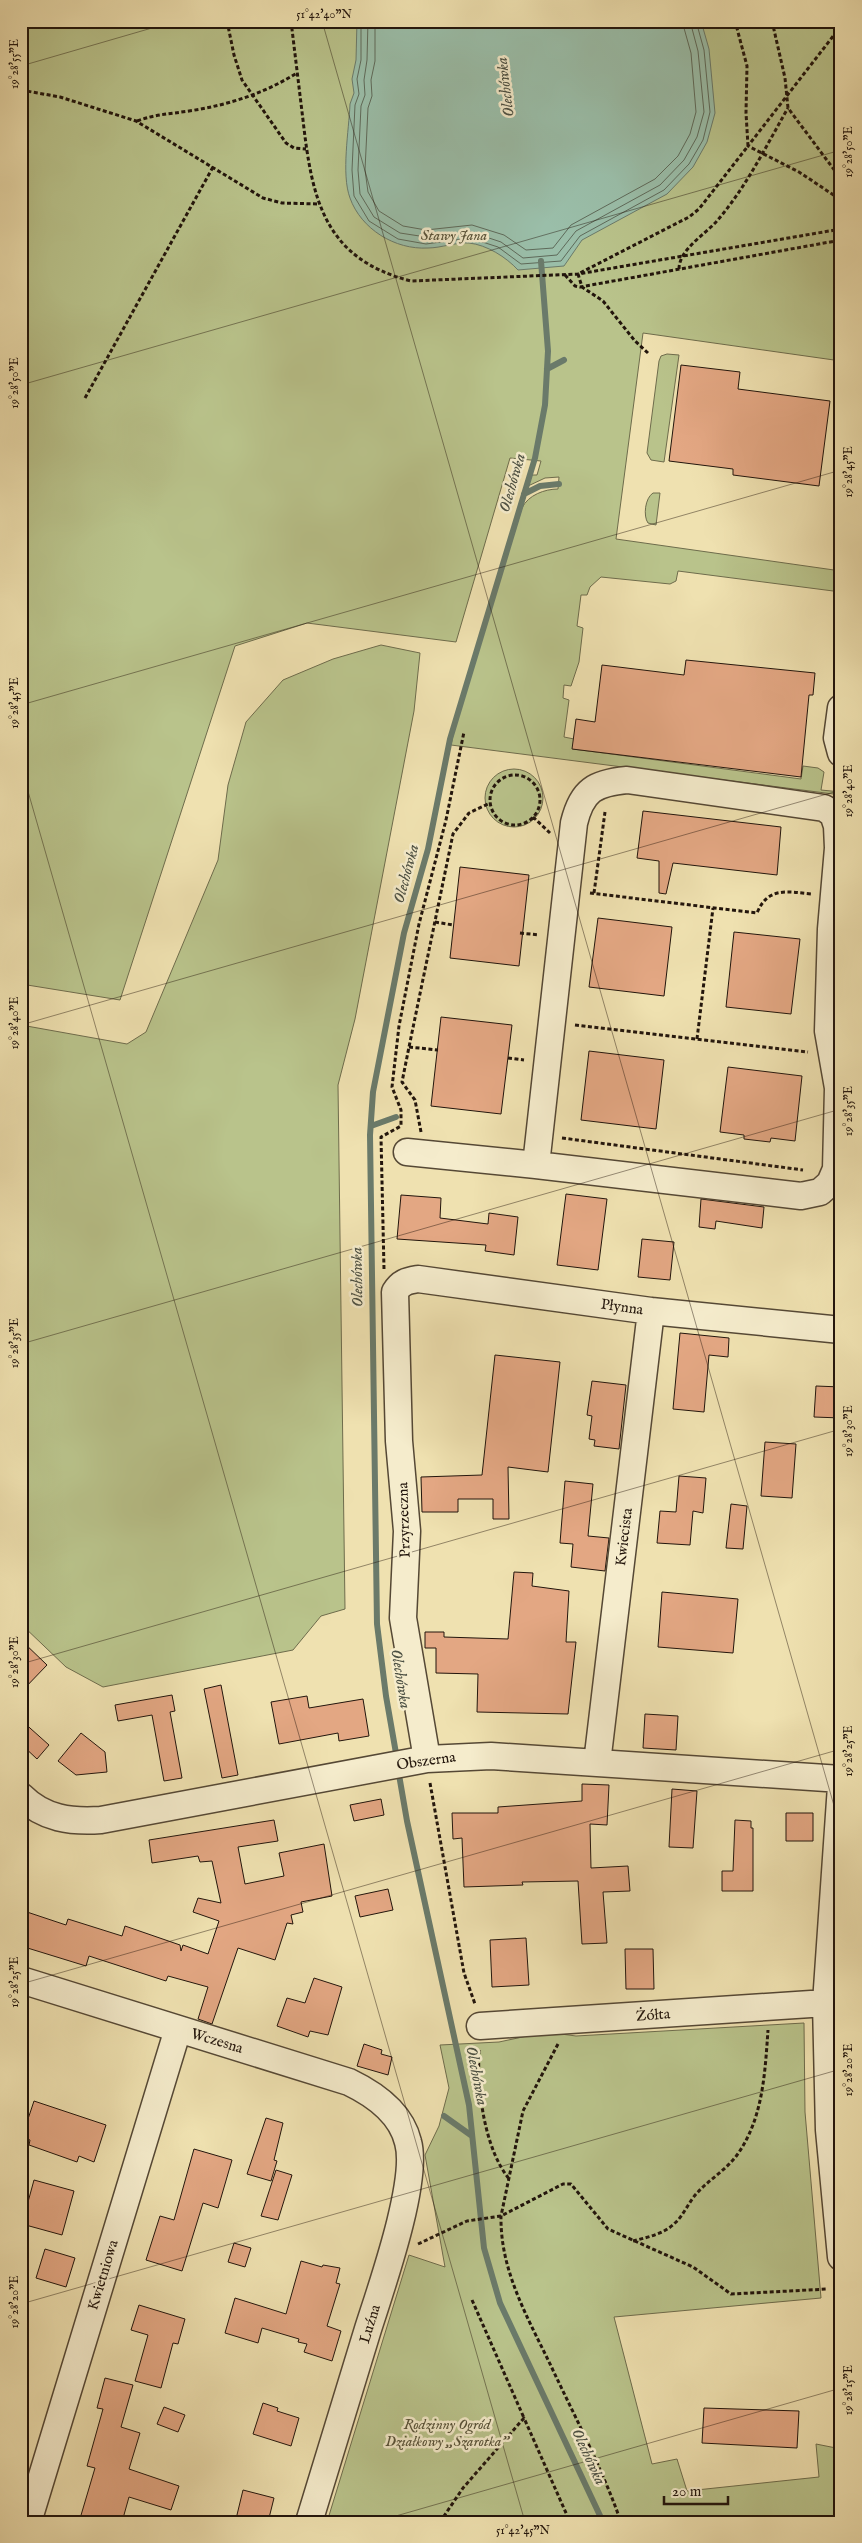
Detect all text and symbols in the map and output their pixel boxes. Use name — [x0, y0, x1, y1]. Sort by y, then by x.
text: 51°42'40"N — [296, 7, 352, 22]
text: 19°28'55"E — [7, 39, 22, 89]
water label: Olechówka — [492, 56, 520, 118]
text: 19°28'50"E — [841, 126, 856, 178]
park label: Stawy Jana — [421, 226, 488, 245]
text: 19°28'50"E — [7, 357, 22, 409]
text: 19°28'45"E — [841, 446, 856, 498]
water label: Olechówka — [495, 451, 531, 515]
text: 19°28'45"E — [7, 677, 22, 729]
text: 19°28'40"E — [841, 764, 856, 818]
water label: Olechówka — [390, 842, 424, 906]
text: 19°28'40"E — [7, 996, 22, 1050]
text: 19°28'35"E — [841, 1086, 856, 1136]
water label: Olechówka — [347, 1247, 369, 1307]
street label: Płynna — [600, 1295, 645, 1319]
text: 19°28'35"E — [7, 1318, 22, 1368]
text: 19°28'30"E — [841, 1405, 856, 1457]
street label: Przyrzeczna — [393, 1481, 415, 1558]
street label: Kwiecista — [611, 1506, 637, 1567]
text: 19°28'30"E — [7, 1636, 22, 1688]
water label: Olechówka — [385, 1648, 415, 1710]
text: 19°28'25"E — [841, 1725, 856, 1777]
street label: Obszerna — [395, 1747, 457, 1775]
text: 19°28'25"E — [7, 1956, 22, 2008]
street label: Żółta — [635, 2004, 671, 2026]
street label: Wczesna — [189, 2024, 246, 2058]
text: 19°28'20"E — [841, 2044, 856, 2096]
water label: Olechówka — [460, 2045, 492, 2107]
street label: Kwietniowa — [83, 2237, 123, 2312]
text: 19°28'20"E — [7, 2276, 22, 2328]
street label: Luźna — [355, 2302, 385, 2346]
text: 19°28'15"E — [841, 2365, 856, 2415]
park label: Rodzinny Ogród Działkowy „Szarotka” — [385, 2415, 510, 2451]
water label: Olechówka — [566, 2426, 610, 2488]
scale bar — [664, 2473, 728, 2505]
text: 20 m — [672, 2482, 702, 2501]
text: 51°42'45"N — [496, 2523, 551, 2538]

